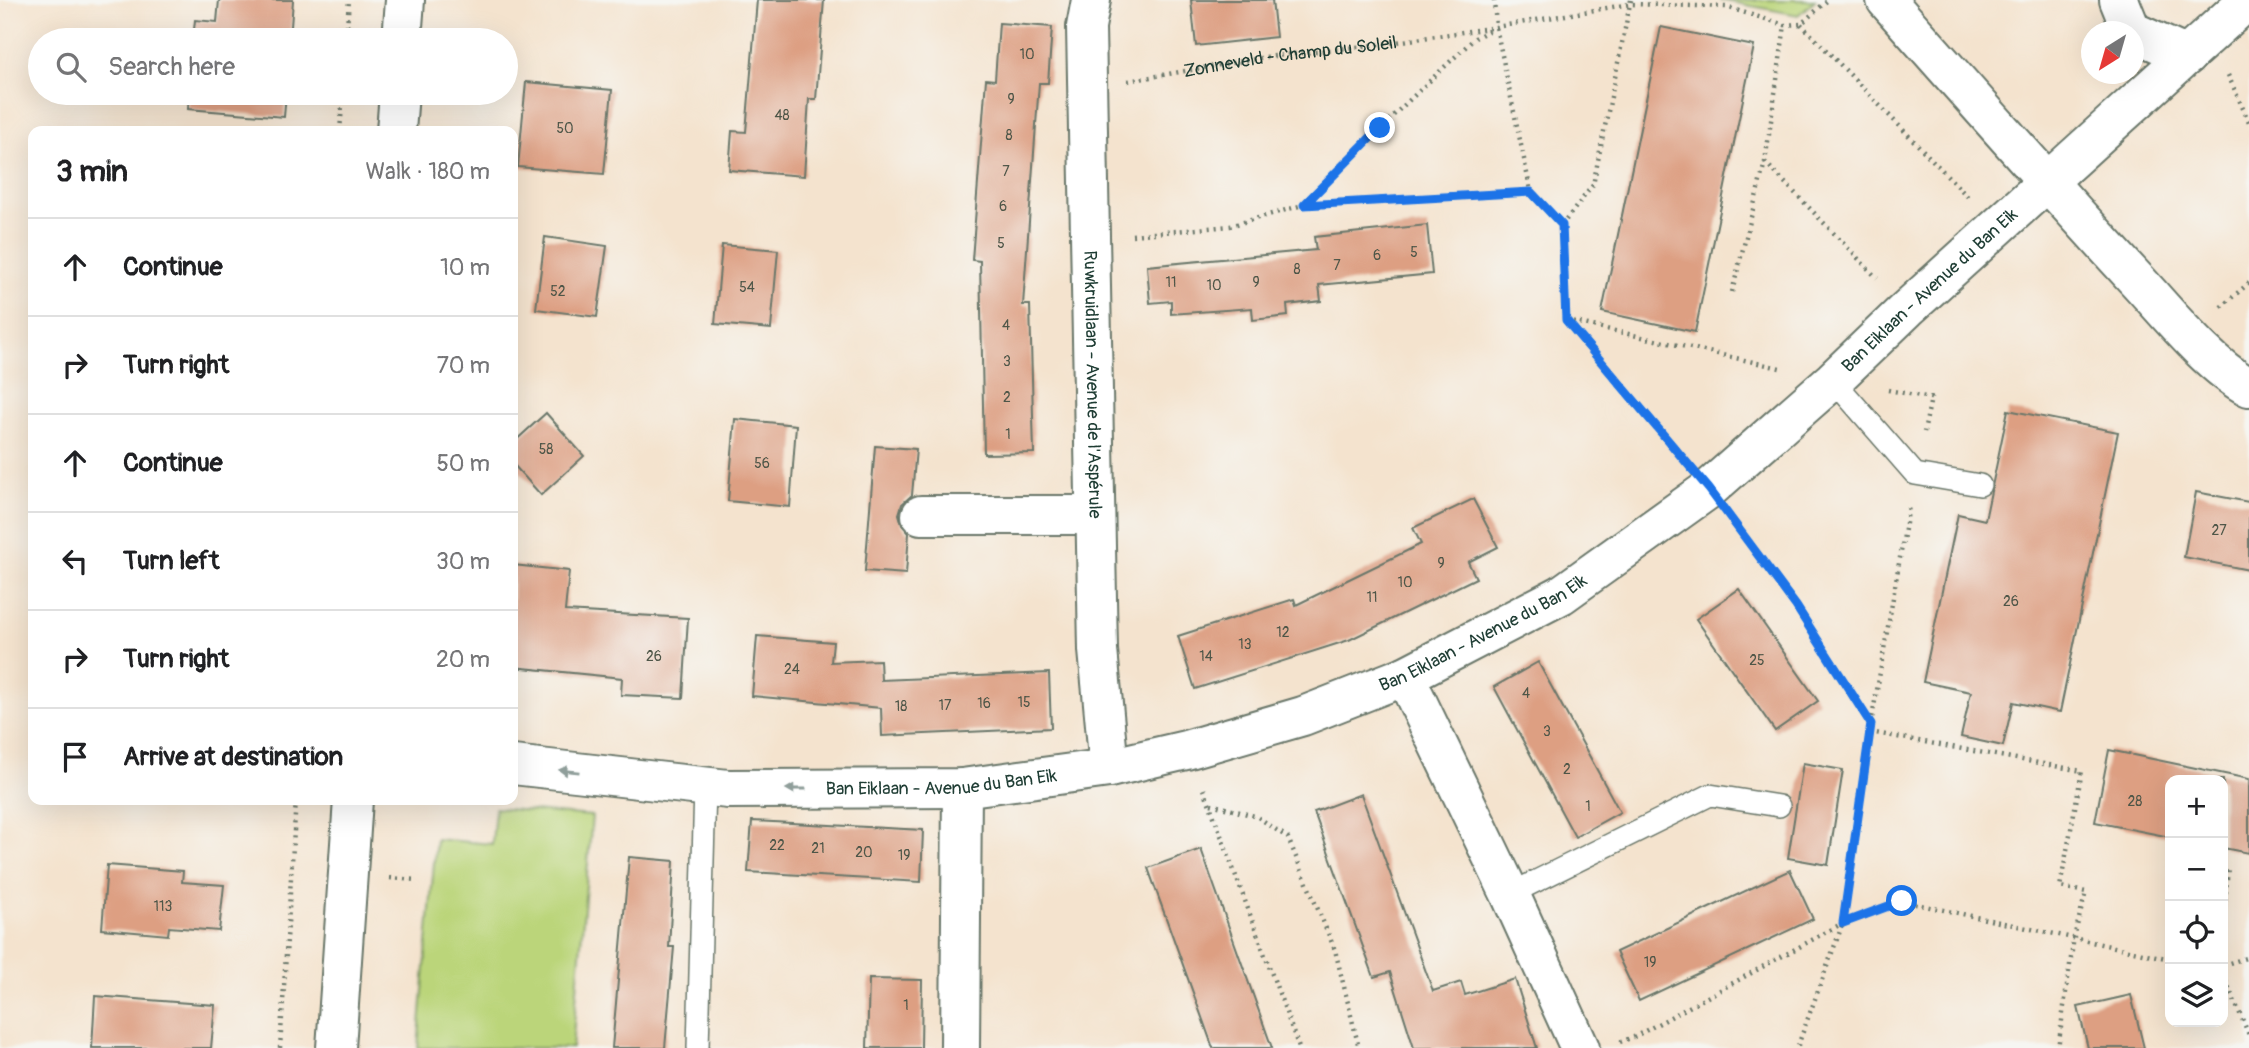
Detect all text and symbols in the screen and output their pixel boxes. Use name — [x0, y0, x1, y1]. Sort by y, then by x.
north arrow — [2081, 21, 2144, 84]
search box — [28, 28, 518, 105]
street label: Zonneveld - Champ du Soleil — [1182, 31, 1398, 83]
house number: 10 — [1019, 46, 1035, 63]
icon: search — [52, 48, 90, 86]
text: Search here — [108, 51, 235, 83]
house number: 9 — [1007, 91, 1015, 108]
house number: 48 — [774, 107, 790, 124]
route end — [1364, 112, 1395, 143]
house number: 50 — [556, 120, 574, 137]
house number: 8 — [1005, 127, 1013, 144]
text: 3 min — [56, 153, 128, 190]
text: Walk · 180 m — [365, 157, 490, 186]
house number: 7 — [1002, 163, 1010, 180]
house number: 6 — [999, 198, 1007, 215]
street label: Ban Eiklaan - Avenue du Ban Eik — [1837, 203, 2023, 377]
house number: 5 — [997, 235, 1005, 252]
house number: 5 — [1410, 244, 1418, 261]
house number: 6 — [1373, 247, 1381, 264]
icon: ahead — [56, 248, 94, 286]
street label: Ruwkruidlaan - Avenue de l'Aspérule — [1079, 250, 1107, 519]
text: Continue — [123, 251, 223, 283]
text: 10 m — [440, 253, 490, 282]
house number: 7 — [1333, 257, 1341, 274]
house number: 8 — [1293, 261, 1301, 278]
house number: 11 — [1166, 274, 1176, 291]
house number: 9 — [1252, 274, 1260, 291]
house number: 10 — [1206, 277, 1222, 294]
house number: 54 — [739, 279, 755, 296]
house number: 52 — [550, 283, 566, 300]
house number: 4 — [1002, 317, 1010, 334]
icon: right — [56, 346, 94, 384]
text: Turn right — [123, 349, 229, 381]
text: 70 m — [437, 351, 490, 380]
house number: 3 — [1003, 353, 1011, 370]
house number: 2 — [1003, 389, 1011, 406]
house number: 1 — [1005, 426, 1011, 443]
house number: 58 — [539, 441, 553, 458]
icon: ahead — [56, 444, 94, 482]
text: Continue — [123, 447, 223, 479]
text: 50 m — [436, 449, 490, 478]
house number: 56 — [754, 455, 770, 472]
house number: 27 — [2211, 522, 2227, 539]
icon: left — [56, 542, 94, 580]
text: Turn left — [123, 545, 219, 577]
text: 30 m — [436, 547, 490, 576]
house number: 9 — [1437, 555, 1445, 572]
street label: Ban Eiklaan - Avenue du Ban Eik — [1376, 569, 1592, 697]
house number: 10 — [1397, 574, 1413, 591]
house number: 11 — [1367, 589, 1377, 606]
house number: 26 — [2003, 593, 2019, 610]
house number: 12 — [1276, 624, 1290, 641]
house number: 13 — [1238, 636, 1252, 653]
icon: right — [56, 640, 94, 678]
text: Turn right — [123, 643, 229, 675]
text: 20 m — [436, 645, 490, 674]
house number: 26 — [646, 648, 662, 665]
house number: 14 — [1199, 648, 1213, 665]
house number: 25 — [1749, 652, 1765, 669]
house number: 24 — [784, 661, 800, 678]
house number: 4 — [1522, 685, 1530, 702]
house number: 15 — [1017, 694, 1031, 711]
house number: 16 — [977, 695, 991, 712]
house number: 17 — [939, 697, 952, 714]
house number: 18 — [895, 698, 907, 715]
house number: 3 — [1543, 723, 1551, 740]
icon: arrive — [56, 738, 94, 776]
text: Arrive at destination — [123, 741, 343, 773]
house number: 2 — [1563, 761, 1571, 778]
street label: Ban Eiklaan - Avenue du Ban Eik — [826, 764, 1059, 800]
one-way arrow — [558, 765, 580, 776]
map controls — [2165, 775, 2228, 1027]
button: + — [2165, 775, 2228, 838]
one-way arrow — [785, 783, 807, 795]
house number: 28 — [2128, 793, 2142, 810]
house number: 1 — [1585, 798, 1591, 815]
house number: 22 — [769, 837, 785, 854]
button: − — [2165, 838, 2228, 901]
house number: 21 — [811, 840, 825, 857]
house number: 20 — [855, 844, 873, 861]
house number: 19 — [898, 847, 910, 864]
route start — [1886, 885, 1917, 916]
house number: 113 — [154, 898, 173, 915]
button: locate — [2165, 901, 2228, 964]
house number: 19 — [1644, 954, 1656, 971]
button: layers — [2165, 964, 2228, 1027]
house number: 1 — [903, 997, 909, 1014]

